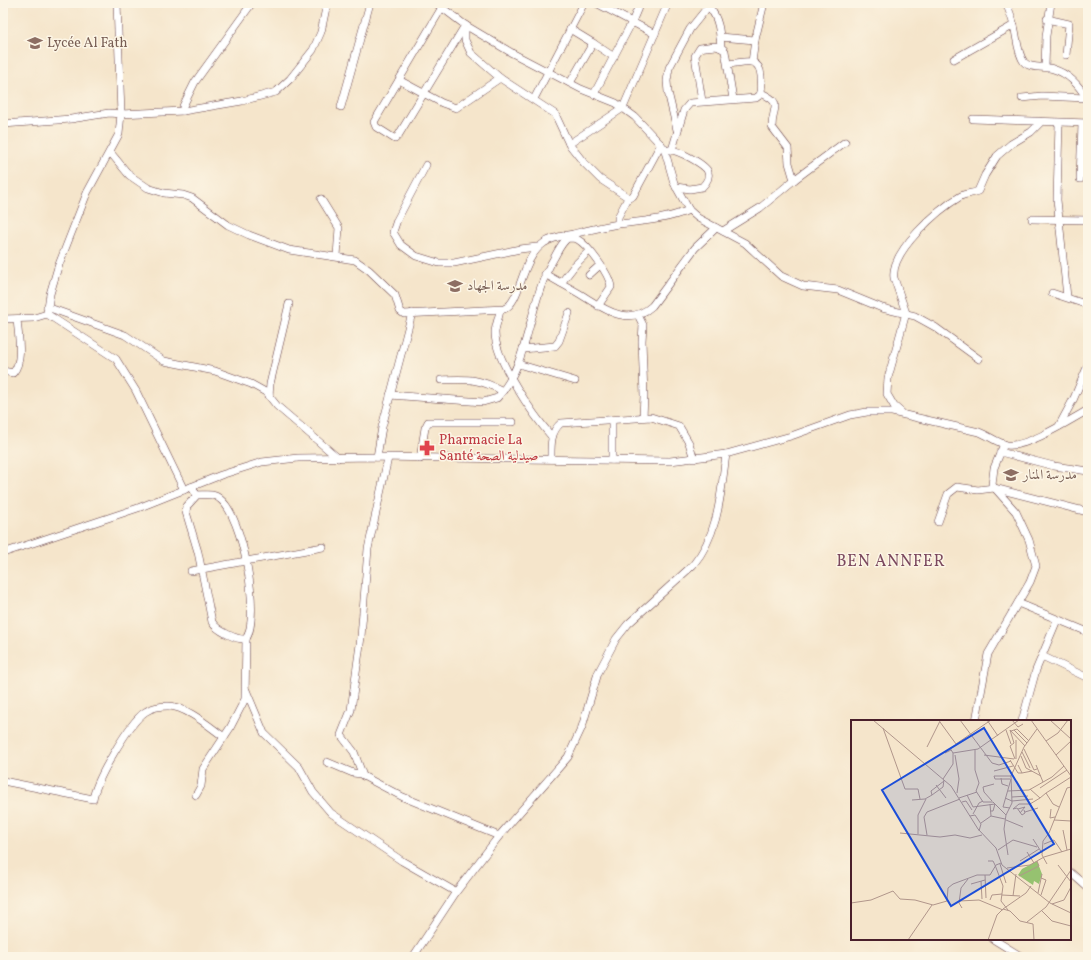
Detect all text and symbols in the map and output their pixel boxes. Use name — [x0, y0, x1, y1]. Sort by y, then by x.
school or university icon: Lycée Al Fath — [26, 34, 44, 52]
place label: Lycée Al Fath — [47, 34, 128, 53]
school or university icon: مدرسة الجهاد — [446, 277, 464, 295]
place label: مدرسة الجهاد — [467, 277, 528, 296]
place label: Pharmacie La Santé صيدلية الصحة — [439, 431, 538, 466]
pharmacy icon: Pharmacie La Santé صيدلية الصحة — [418, 439, 436, 457]
school or university icon: مدرسة المنار — [1002, 466, 1020, 484]
place label: مدرسة المنار — [1021, 466, 1077, 485]
district label: BEN ANNFER — [836, 551, 946, 573]
inset map — [851, 720, 1071, 940]

